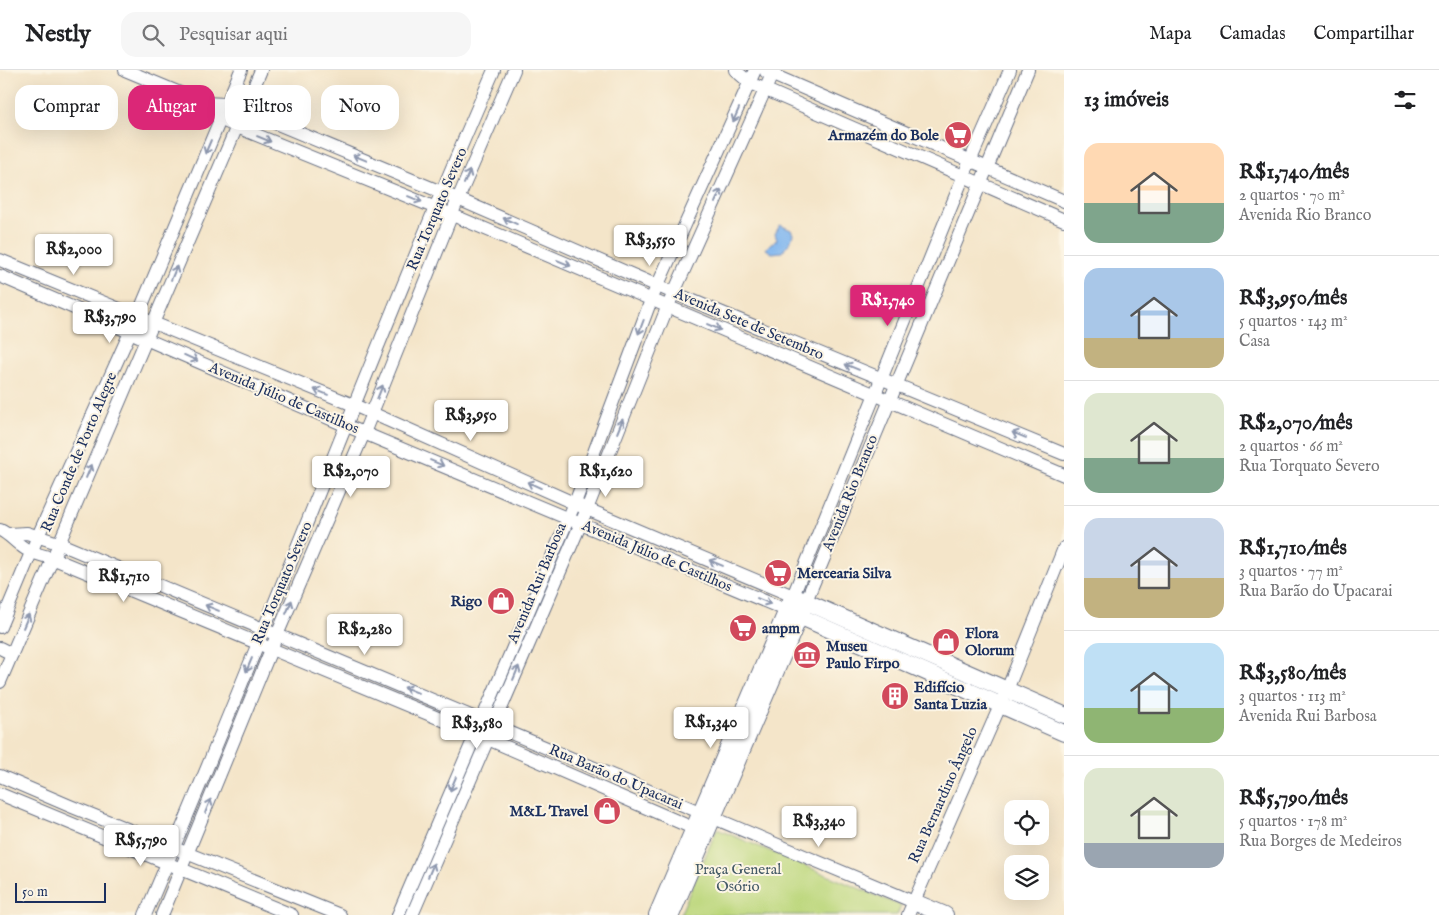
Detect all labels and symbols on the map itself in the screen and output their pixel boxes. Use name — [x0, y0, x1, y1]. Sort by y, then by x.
one-way arrow — [730, 107, 740, 122]
supermarket icon: Armazém do Bole — [943, 120, 973, 150]
place label: Armazém do Bole — [827, 126, 939, 145]
one-way arrow — [256, 134, 271, 144]
one-way arrow — [203, 139, 212, 154]
street label: Rua Torquato Severo — [403, 145, 471, 273]
one-way arrow — [353, 153, 368, 163]
one-way arrow — [463, 170, 473, 185]
one-way arrow — [713, 189, 723, 204]
one-way arrow — [407, 195, 422, 205]
one-way arrow — [503, 216, 518, 226]
pin: R$3,550 — [604, 224, 696, 267]
pin: R$2,000 — [28, 234, 120, 276]
one-way arrow — [556, 259, 571, 269]
one-way arrow — [170, 266, 179, 282]
street label: Avenida Sete de Setembro — [670, 283, 827, 364]
pin: R$1,740 — [842, 284, 934, 327]
pin: R$3,790 — [64, 302, 156, 344]
one-way arrow — [636, 319, 645, 334]
one-way arrow — [706, 324, 721, 333]
one-way arrow — [183, 354, 198, 364]
street label: Avenida Júlio de Castilhos — [205, 357, 362, 438]
one-way arrow — [845, 361, 860, 370]
street label: Rua Conde de Porto Alegre — [37, 369, 121, 535]
one-way arrow — [376, 385, 385, 400]
one-way arrow — [314, 387, 329, 396]
pin: R$3,950 — [425, 400, 517, 442]
one-way arrow — [615, 419, 625, 434]
one-way arrow — [1012, 430, 1027, 440]
street label: Avenida Rio Branco — [818, 432, 882, 555]
pin: R$2,070 — [305, 456, 397, 498]
pin: R$1,620 — [560, 456, 652, 498]
one-way arrow — [429, 459, 444, 469]
one-way arrow — [84, 464, 94, 479]
one-way arrow — [527, 480, 542, 490]
street label: Avenida Júlio de Castilhos — [578, 515, 735, 596]
street label: Rua Torquato Severo — [248, 519, 316, 647]
street label: Avenida Rui Barbosa — [503, 519, 571, 647]
one-way arrow — [709, 558, 724, 567]
supermarket icon: Mercearia Silva — [763, 558, 793, 588]
pin: R$1,710 — [78, 560, 170, 603]
place label: Mercearia Silva — [797, 564, 892, 583]
shop icon: Rigo — [486, 586, 516, 616]
place label: Rigo — [450, 592, 482, 611]
one-way arrow — [756, 597, 771, 607]
one-way arrow — [285, 600, 294, 615]
one-way arrow — [205, 602, 220, 612]
one-way arrow — [22, 613, 31, 628]
supermarket icon: ampm — [728, 613, 758, 643]
pin: R$2,280 — [319, 614, 411, 656]
place label: ampm — [762, 619, 800, 638]
place label: Flora Olorum — [965, 624, 1015, 660]
shop icon: Flora Olorum — [931, 627, 961, 657]
place label: Museu Paulo Firpo — [826, 637, 899, 673]
museum icon: Museu Paulo Firpo — [792, 640, 822, 670]
one-way arrow — [244, 657, 254, 672]
one-way arrow — [512, 666, 522, 681]
place label: Edifício Santa Luzia — [914, 678, 987, 714]
building icon: Edifício Santa Luzia — [880, 681, 910, 711]
one-way arrow — [403, 685, 418, 694]
pin: R$1,340 — [665, 706, 757, 749]
pin: R$3,580 — [431, 708, 523, 750]
street label: Rua Bernardino Ângelo — [904, 724, 982, 866]
street label: Rua Barão do Upacarai — [546, 740, 686, 814]
one-way arrow — [447, 777, 456, 792]
shop icon: M&L Travel — [592, 796, 622, 826]
one-way arrow — [204, 799, 213, 814]
place label: M&L Travel — [510, 802, 589, 821]
pin: R$3,340 — [773, 806, 865, 848]
pin: R$5,790 — [95, 824, 187, 867]
park label: Praça General Osório — [695, 860, 782, 896]
one-way arrow — [427, 863, 436, 878]
scale bar — [15, 880, 106, 903]

